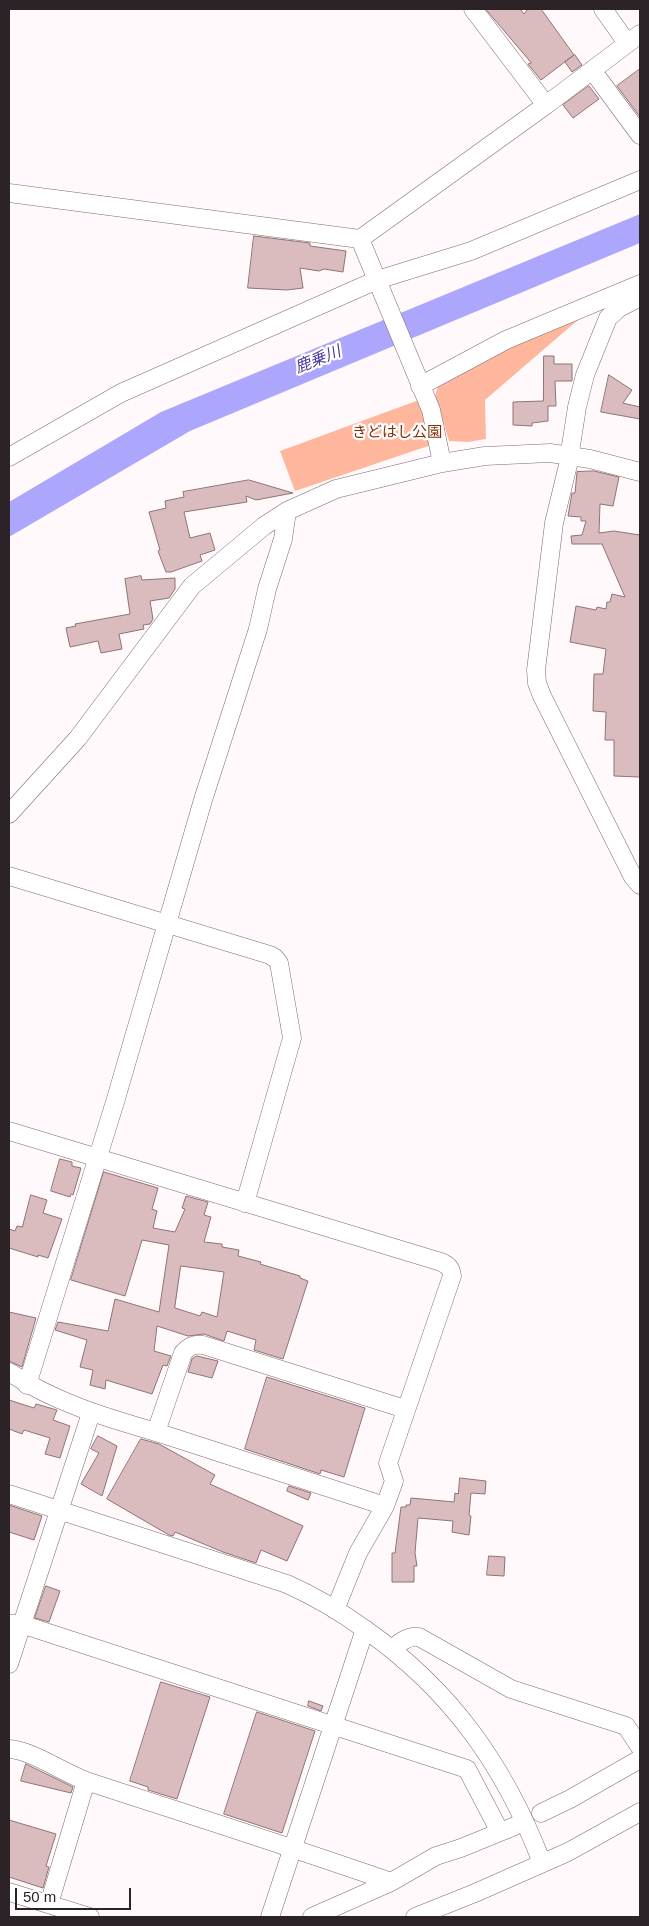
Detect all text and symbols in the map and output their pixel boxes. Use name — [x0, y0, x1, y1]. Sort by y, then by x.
water label: 鹿乗川 — [292, 342, 344, 378]
park label: きどはし公園 — [352, 424, 442, 442]
scale bar — [18, 1878, 134, 1910]
text: 50 m — [23, 1888, 56, 1905]

